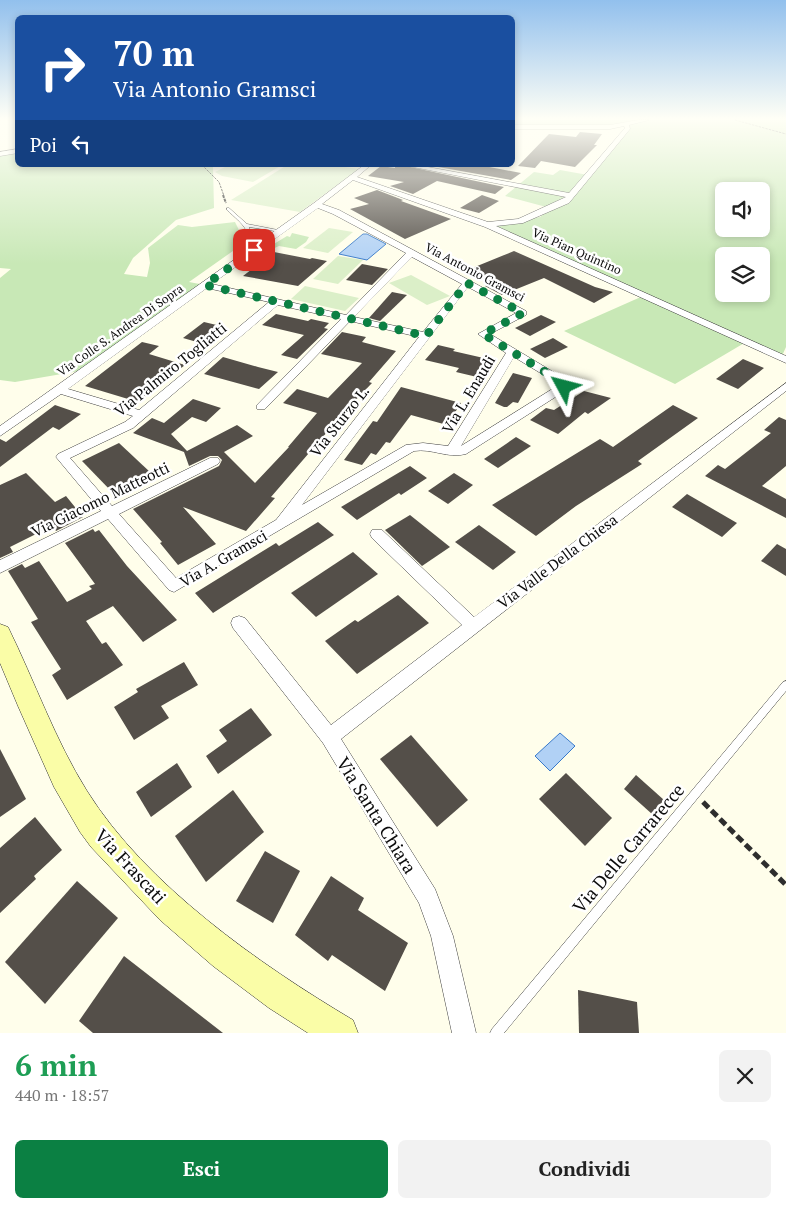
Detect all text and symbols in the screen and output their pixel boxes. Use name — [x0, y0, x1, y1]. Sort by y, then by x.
text: 70 m — [113, 30, 194, 76]
icon: right — [30, 35, 95, 100]
text: Via Antonio Gramsci — [113, 74, 316, 103]
icon: left — [67, 130, 95, 158]
text: Poi — [30, 132, 57, 157]
map controls — [715, 182, 770, 302]
button: sound — [715, 182, 770, 237]
street label: Via Pian Quintino — [530, 225, 624, 278]
pin — [233, 229, 275, 271]
icon: arrive — [240, 236, 268, 264]
street label: Via Antonio Gramsci — [422, 239, 528, 305]
button: layers — [715, 247, 770, 302]
street label: Via Colle S. Andrea Di Sopra — [54, 281, 186, 379]
street label: Via Palmiro Togliatti — [110, 318, 230, 420]
street label: Via L. Enaudi — [437, 351, 499, 437]
position arrow — [537, 360, 589, 412]
street label: Via Sturzo L. — [305, 381, 373, 461]
street label: Via Giacomo Matteotti — [28, 457, 172, 541]
street label: Via Valle Della Chiesa — [493, 509, 621, 613]
street label: Via A. Gramsci — [176, 525, 270, 591]
street label: Via Santa Chiara — [331, 752, 423, 878]
street label: Via Delle Carrarecce — [567, 778, 689, 918]
street label: Via Frascati — [90, 823, 172, 909]
text: 6 min — [15, 1045, 97, 1085]
button: close — [719, 1050, 771, 1102]
text: 440 m · 18:57 — [15, 1084, 109, 1106]
button: Esci — [15, 1140, 388, 1198]
button: Condividi — [398, 1140, 771, 1198]

